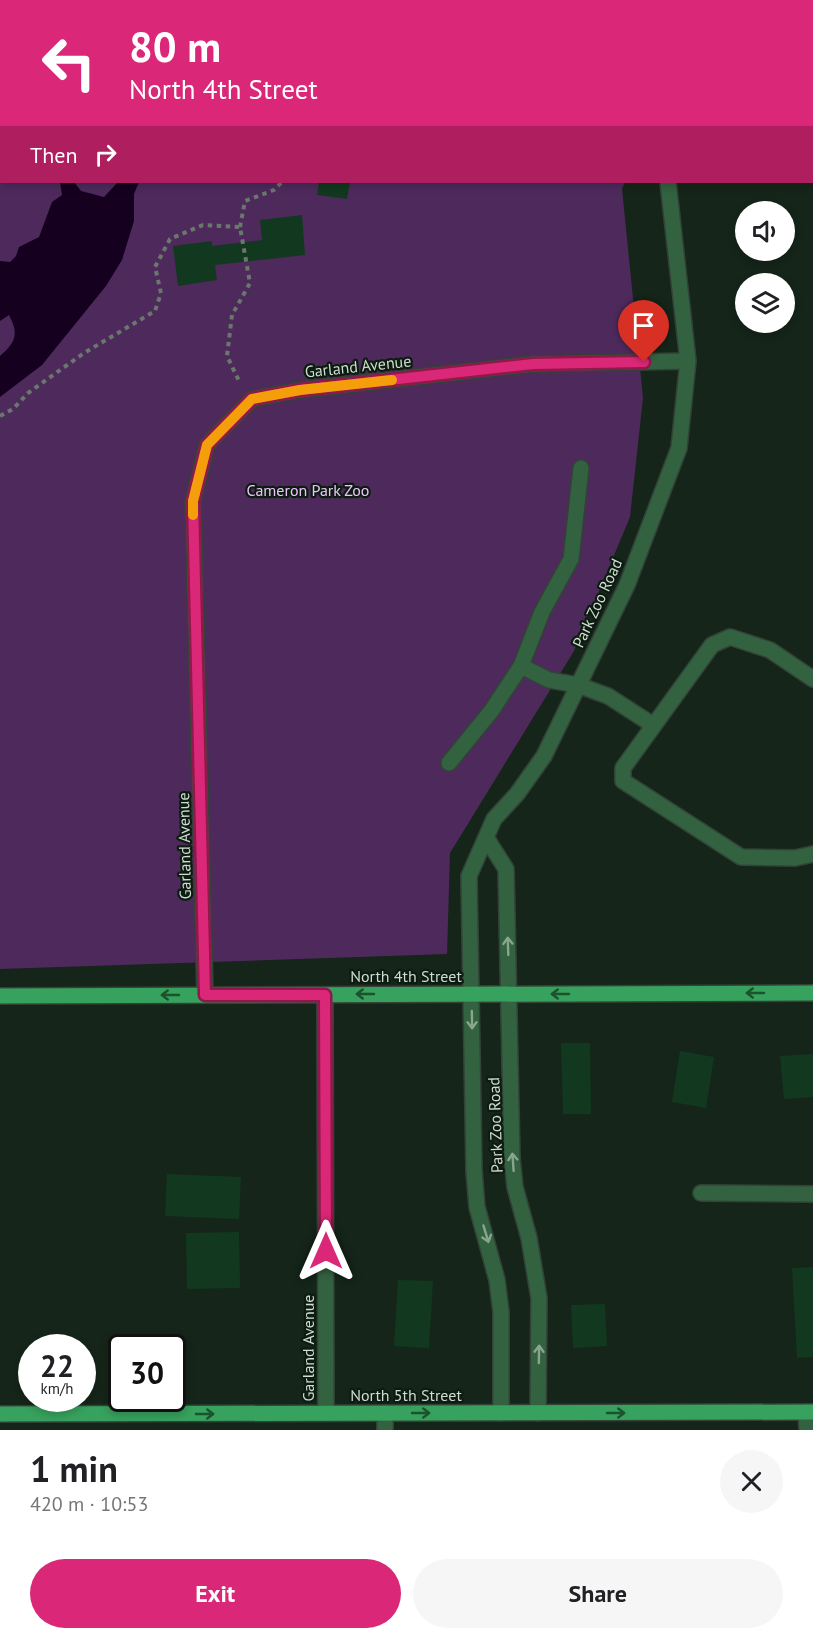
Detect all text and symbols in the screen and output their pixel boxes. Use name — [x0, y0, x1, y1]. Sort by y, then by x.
text: 80 m — [129, 19, 221, 74]
icon: left — [30, 24, 108, 102]
text: North 4th Street — [129, 72, 318, 106]
icon: right — [89, 138, 122, 171]
text: Then — [30, 141, 77, 169]
map controls — [735, 201, 795, 333]
button: sound — [735, 201, 795, 261]
button: layers — [735, 273, 795, 333]
pin — [618, 300, 669, 362]
icon: arrive — [627, 309, 660, 342]
street label: Garland Avenue — [304, 350, 412, 382]
park label: Cameron Park Zoo — [247, 480, 369, 500]
street label: Park Zoo Road — [568, 555, 626, 651]
street label: Garland Avenue — [173, 792, 195, 900]
one-way arrow — [503, 937, 514, 957]
street label: North 4th Street — [350, 966, 462, 986]
one-way arrow — [745, 987, 765, 999]
one-way arrow — [550, 988, 570, 1000]
one-way arrow — [160, 989, 180, 1001]
one-way arrow — [355, 989, 375, 1000]
one-way arrow — [466, 1009, 477, 1029]
street label: Park Zoo Road — [483, 1077, 507, 1173]
one-way arrow — [507, 1153, 518, 1173]
position arrow — [294, 1219, 358, 1283]
one-way arrow — [481, 1224, 492, 1243]
street label: Garland Avenue — [298, 1295, 318, 1401]
speed limit sign: 30 — [108, 1334, 186, 1412]
one-way arrow — [533, 1345, 544, 1365]
text: 22 — [40, 1346, 74, 1385]
text: km/h — [41, 1379, 73, 1398]
street label: North 5th Street — [350, 1385, 462, 1405]
one-way arrow — [411, 1407, 431, 1419]
one-way arrow — [606, 1407, 626, 1419]
one-way arrow — [195, 1408, 215, 1419]
text: 1 min — [30, 1445, 118, 1492]
button: close — [720, 1450, 783, 1513]
text: 420 m · 10:53 — [30, 1491, 148, 1517]
button: Exit — [30, 1559, 401, 1628]
button: Share — [413, 1559, 783, 1628]

